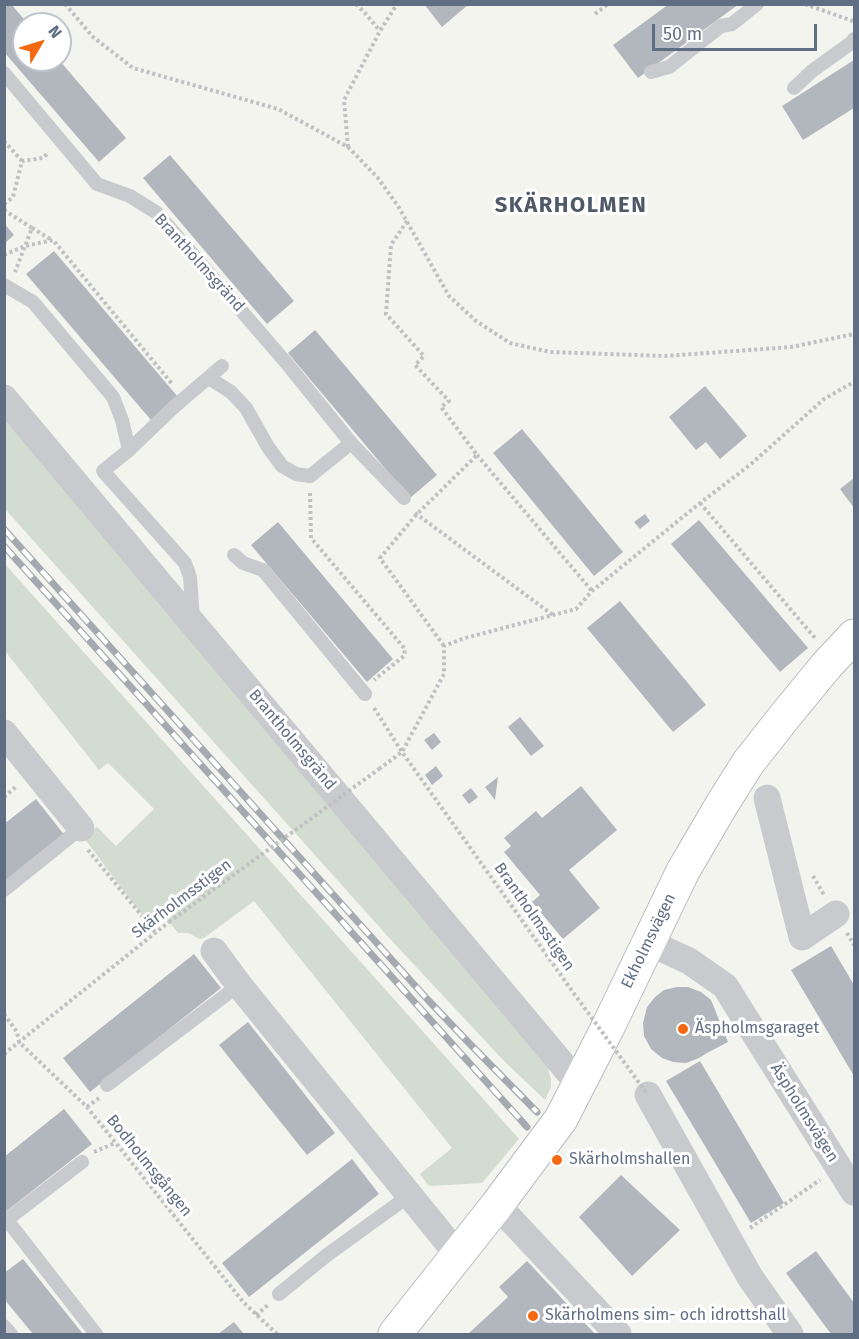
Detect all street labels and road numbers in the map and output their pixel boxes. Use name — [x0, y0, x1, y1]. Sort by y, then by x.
street label: Brantholmsgränd — [150, 210, 248, 316]
street label: Brantholmsgränd — [244, 686, 340, 794]
street label: Skärholmsstigen — [128, 855, 236, 943]
street label: Brantholmsstigen — [490, 859, 578, 975]
street label: Ekholmsvägen — [618, 890, 680, 992]
street label: Äspholmsvägen — [766, 1060, 842, 1166]
street label: Bodholmsgången — [102, 1111, 196, 1221]

